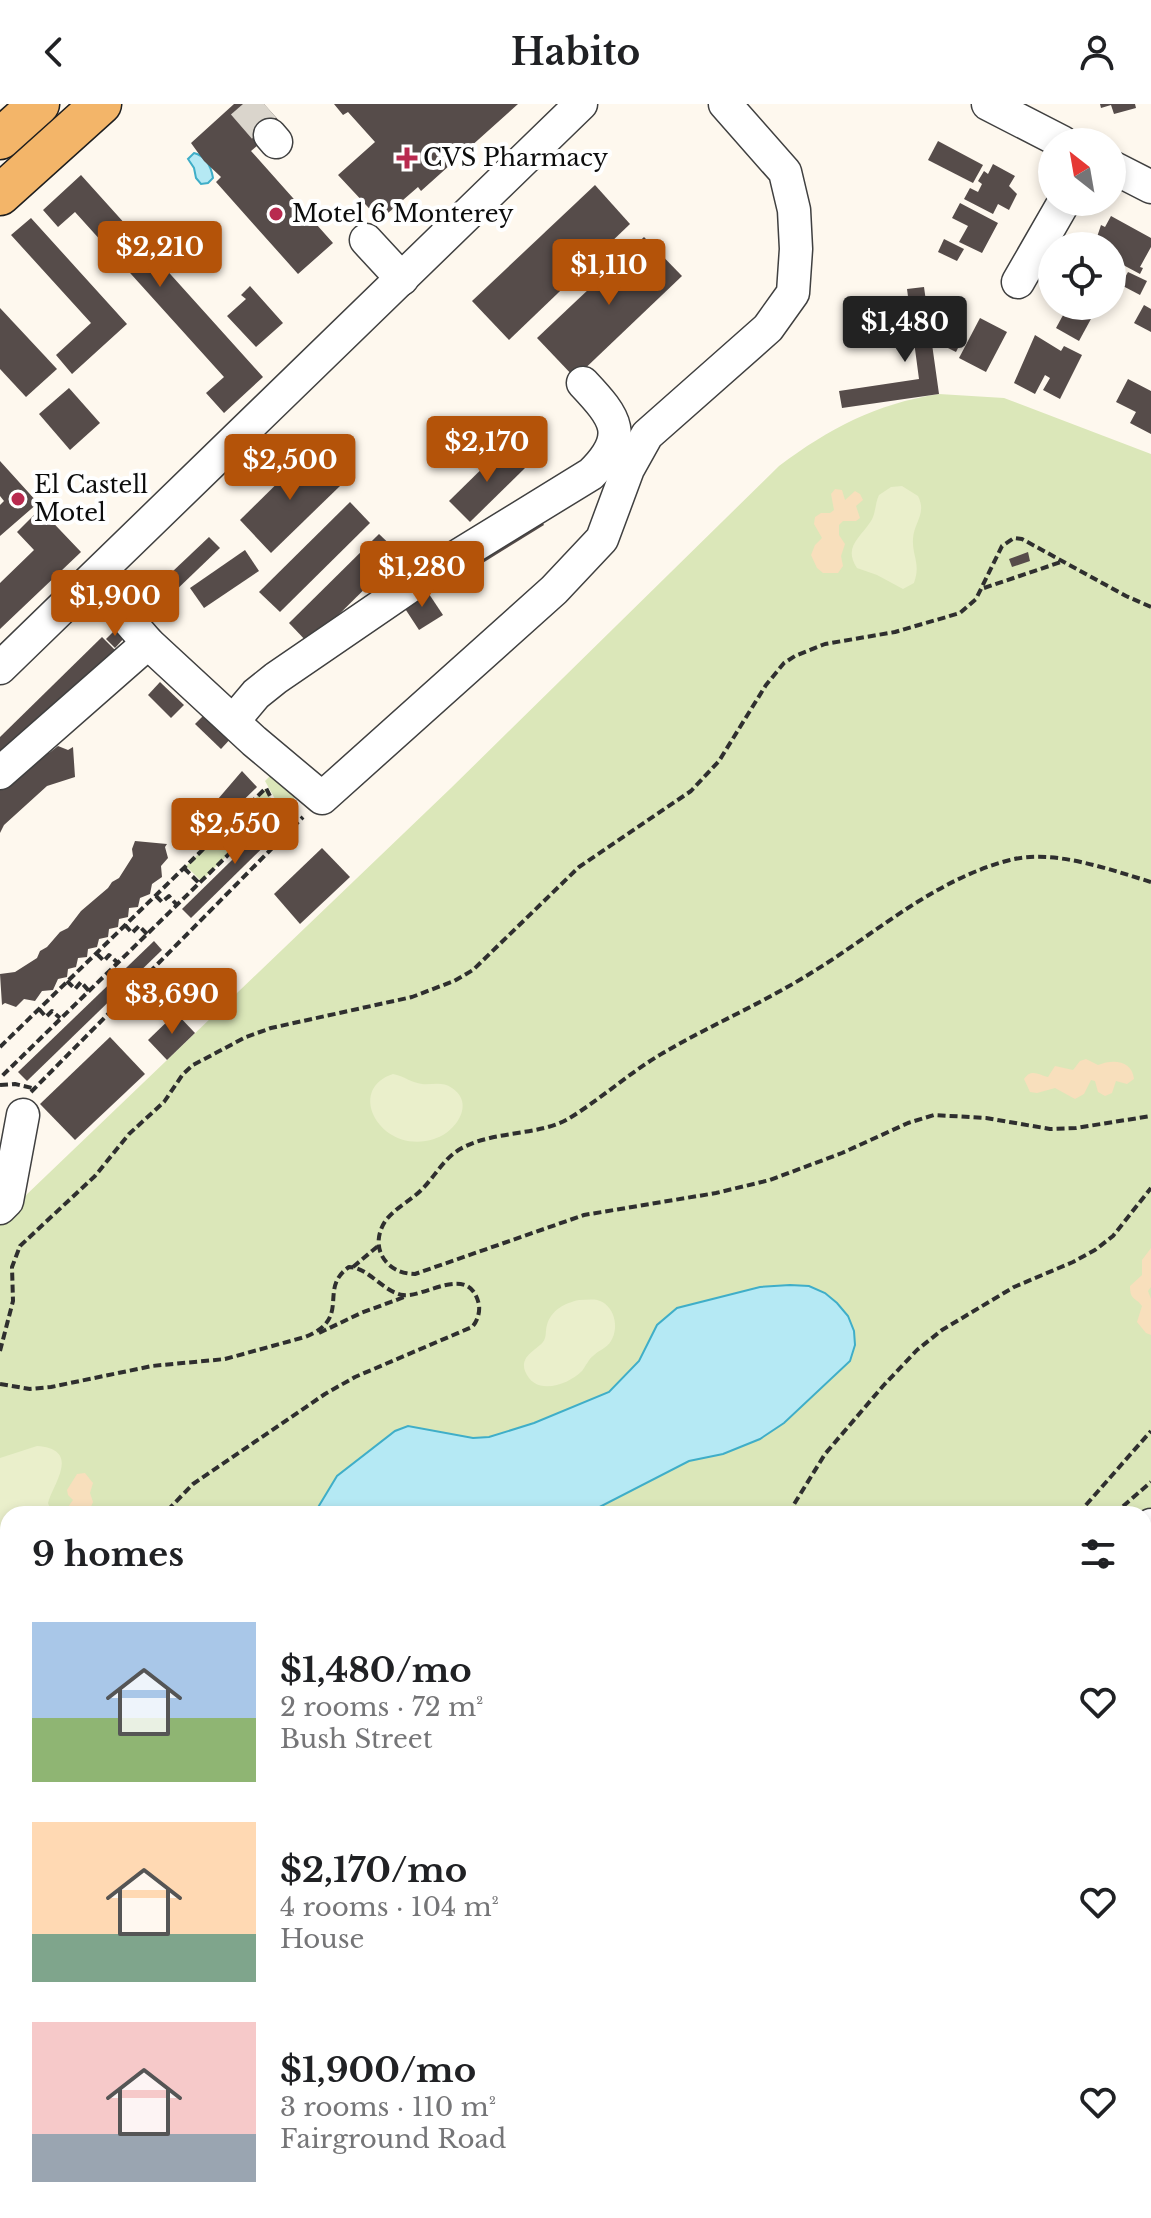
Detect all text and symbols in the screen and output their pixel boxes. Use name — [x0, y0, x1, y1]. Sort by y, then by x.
icon: back — [32, 30, 76, 74]
text: Habito — [511, 30, 640, 75]
icon: person — [1075, 30, 1119, 74]
north arrow — [1038, 128, 1126, 216]
map controls — [1038, 128, 1126, 320]
place label: CVS Pharmacy — [423, 143, 609, 172]
marker: CVS Pharmacy — [398, 149, 416, 167]
place label: Motel 6 Monterey — [292, 199, 514, 228]
marker: Motel 6 Monterey — [267, 205, 285, 223]
pin: $2,210 — [95, 221, 225, 289]
text: $2,210 — [116, 231, 204, 263]
button: locate — [1038, 232, 1126, 320]
pin: $1,110 — [544, 239, 674, 307]
text: $1,110 — [570, 249, 648, 281]
pin: $1,480 — [840, 296, 970, 364]
text: $1,480 — [861, 306, 949, 338]
pin: $2,170 — [422, 416, 552, 484]
text: $2,170 — [445, 426, 529, 458]
pin: $2,500 — [225, 434, 355, 502]
text: $2,500 — [242, 444, 338, 476]
place label: El Castell Motel — [34, 470, 148, 527]
marker: El Castell Motel — [9, 490, 27, 508]
pin: $1,280 — [357, 541, 487, 609]
text: $1,280 — [378, 551, 466, 583]
pin: $1,900 — [50, 570, 180, 638]
text: $1,900 — [69, 580, 161, 612]
pin: $2,550 — [170, 798, 300, 866]
text: $2,550 — [189, 808, 281, 840]
pin: $3,690 — [107, 968, 237, 1036]
text: $3,690 — [125, 978, 219, 1010]
icon: filters — [1076, 1532, 1120, 1576]
text: 9 homes — [32, 1533, 184, 1575]
text: $1,480/mo — [280, 1649, 472, 1691]
icon: home — [96, 1654, 192, 1750]
icon: heart — [1076, 1680, 1120, 1724]
text: 2 rooms · 72 m² — [280, 1691, 483, 1723]
text: Bush Street — [280, 1723, 433, 1755]
text: $2,170/mo — [280, 1849, 467, 1891]
icon: home — [96, 1854, 192, 1950]
icon: heart — [1076, 1880, 1120, 1924]
text: 4 rooms · 104 m² — [280, 1891, 499, 1923]
text: House — [280, 1923, 364, 1955]
text: $1,900/mo — [280, 2049, 476, 2091]
icon: home — [96, 2054, 192, 2150]
icon: heart — [1076, 2080, 1120, 2124]
text: 3 rooms · 110 m² — [280, 2091, 496, 2123]
text: Fairground Road — [280, 2123, 506, 2155]

